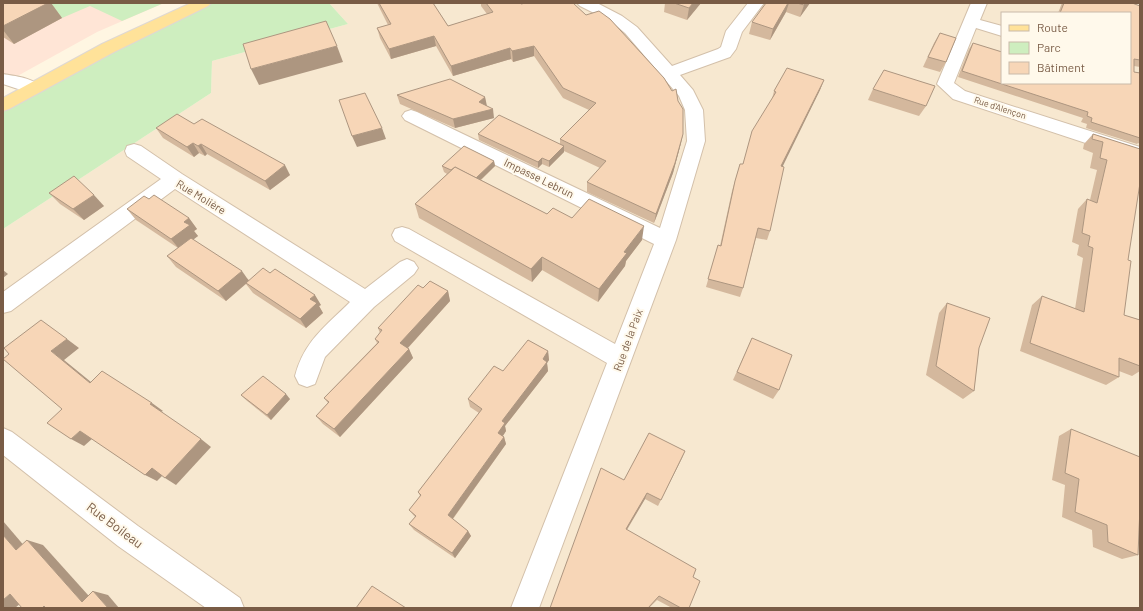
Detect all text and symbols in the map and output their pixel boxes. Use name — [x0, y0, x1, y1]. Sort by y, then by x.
legend — [1001, 12, 1131, 84]
text: Route — [1037, 20, 1068, 34]
text: Parc — [1037, 40, 1061, 54]
text: Bâtiment — [1037, 60, 1085, 74]
street label: Rue d'Alençon — [973, 94, 1028, 121]
street label: Impasse Lebrun — [502, 155, 576, 200]
street label: Rue Molière — [174, 177, 229, 217]
street label: Rue de la Paix — [610, 307, 645, 373]
street label: Rue Boileau — [84, 499, 146, 551]

